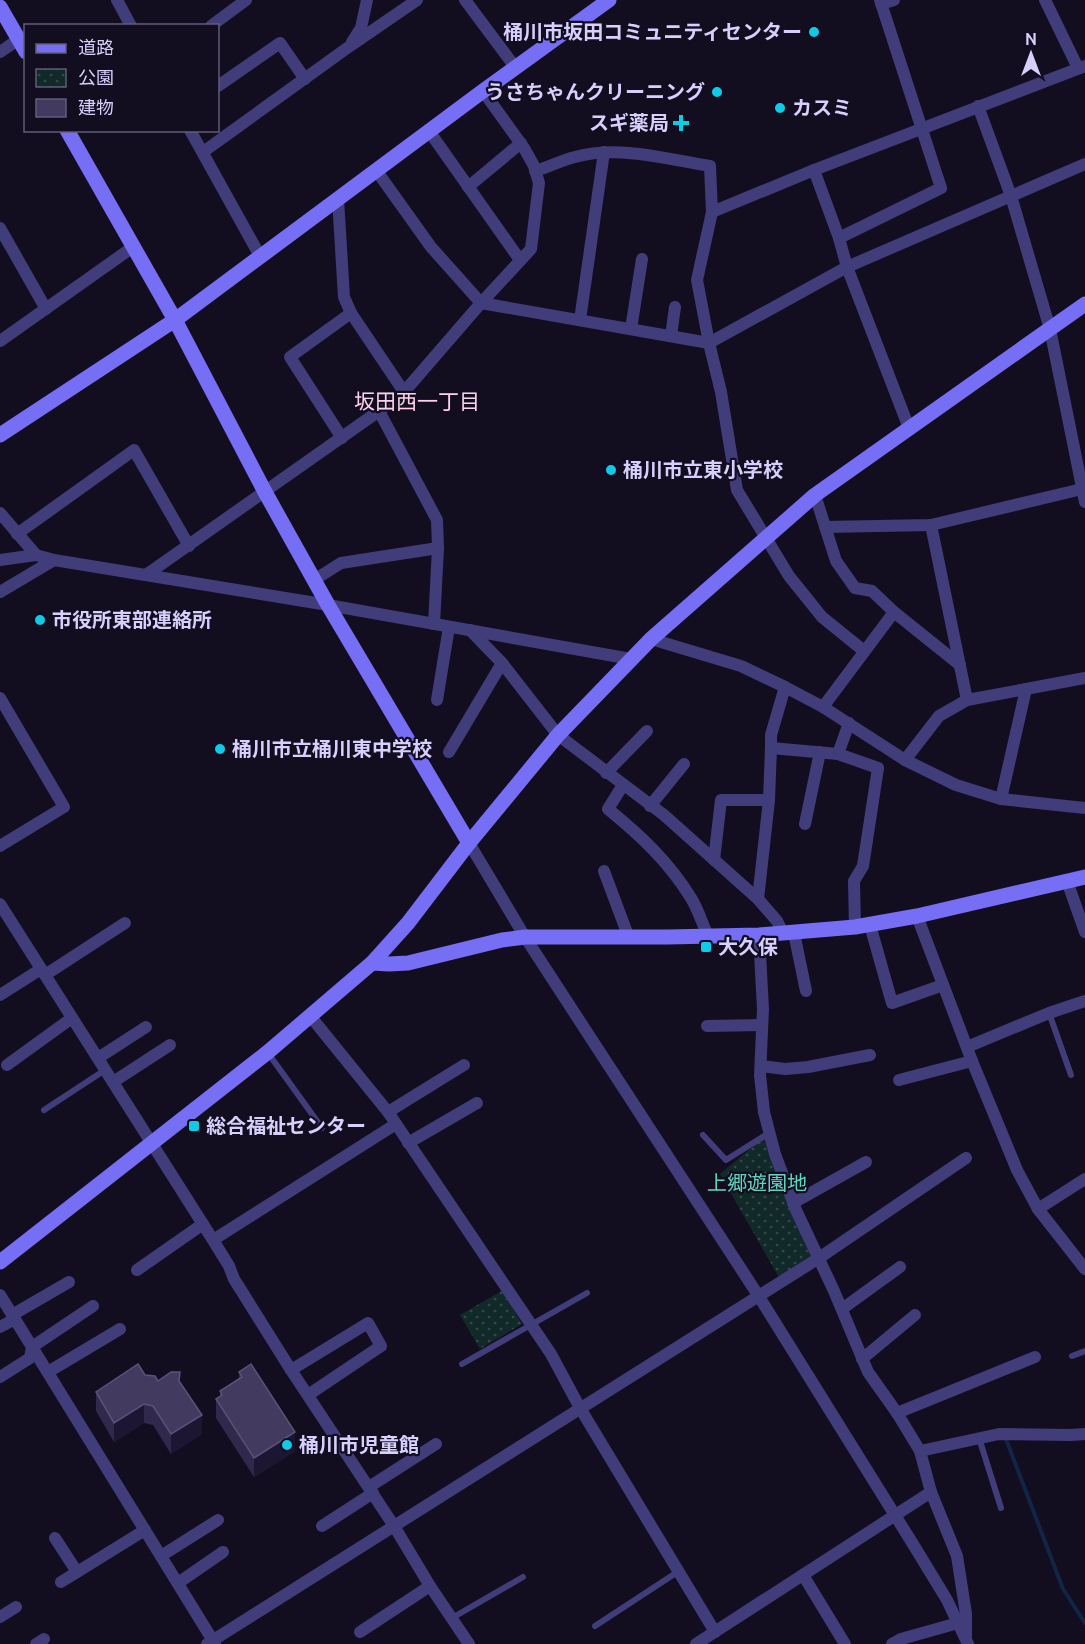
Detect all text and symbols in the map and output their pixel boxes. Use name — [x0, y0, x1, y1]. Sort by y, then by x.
place label: 桶川市坂田コミュニティセンター — [503, 20, 802, 43]
legend — [24, 24, 219, 132]
north arrow — [1001, 24, 1061, 84]
marker: 桶川市坂田コミュニティセンター — [807, 25, 821, 39]
text: N — [1025, 30, 1037, 48]
text: 道路 — [78, 37, 114, 57]
text: 公園 — [78, 67, 114, 87]
place label: うさちゃんクリーニング — [485, 80, 705, 103]
marker: うさちゃんクリーニング — [710, 85, 724, 99]
place label: カスミ — [792, 96, 852, 119]
text: 建物 — [78, 97, 114, 117]
marker: カスミ — [773, 101, 787, 115]
place label: スギ薬局 — [589, 111, 669, 134]
marker: スギ薬局 — [674, 116, 688, 130]
district label: 坂田西一丁目 — [354, 389, 480, 413]
place label: 桶川市立東小学校 — [623, 458, 783, 481]
marker: 桶川市立東小学校 — [604, 463, 618, 477]
place label: 市役所東部連絡所 — [52, 608, 212, 631]
marker: 市役所東部連絡所 — [33, 613, 47, 627]
place label: 桶川市立桶川東中学校 — [232, 737, 432, 760]
marker: 桶川市立桶川東中学校 — [213, 742, 227, 756]
place label: 大久保 — [718, 935, 778, 958]
marker: 大久保 — [699, 940, 713, 954]
place label: 総合福祉センター — [206, 1114, 366, 1137]
marker: 総合福祉センター — [187, 1119, 201, 1133]
park label: 上郷遊園地 — [707, 1171, 807, 1194]
place label: 桶川市児童館 — [299, 1433, 419, 1456]
marker: 桶川市児童館 — [280, 1438, 294, 1452]

